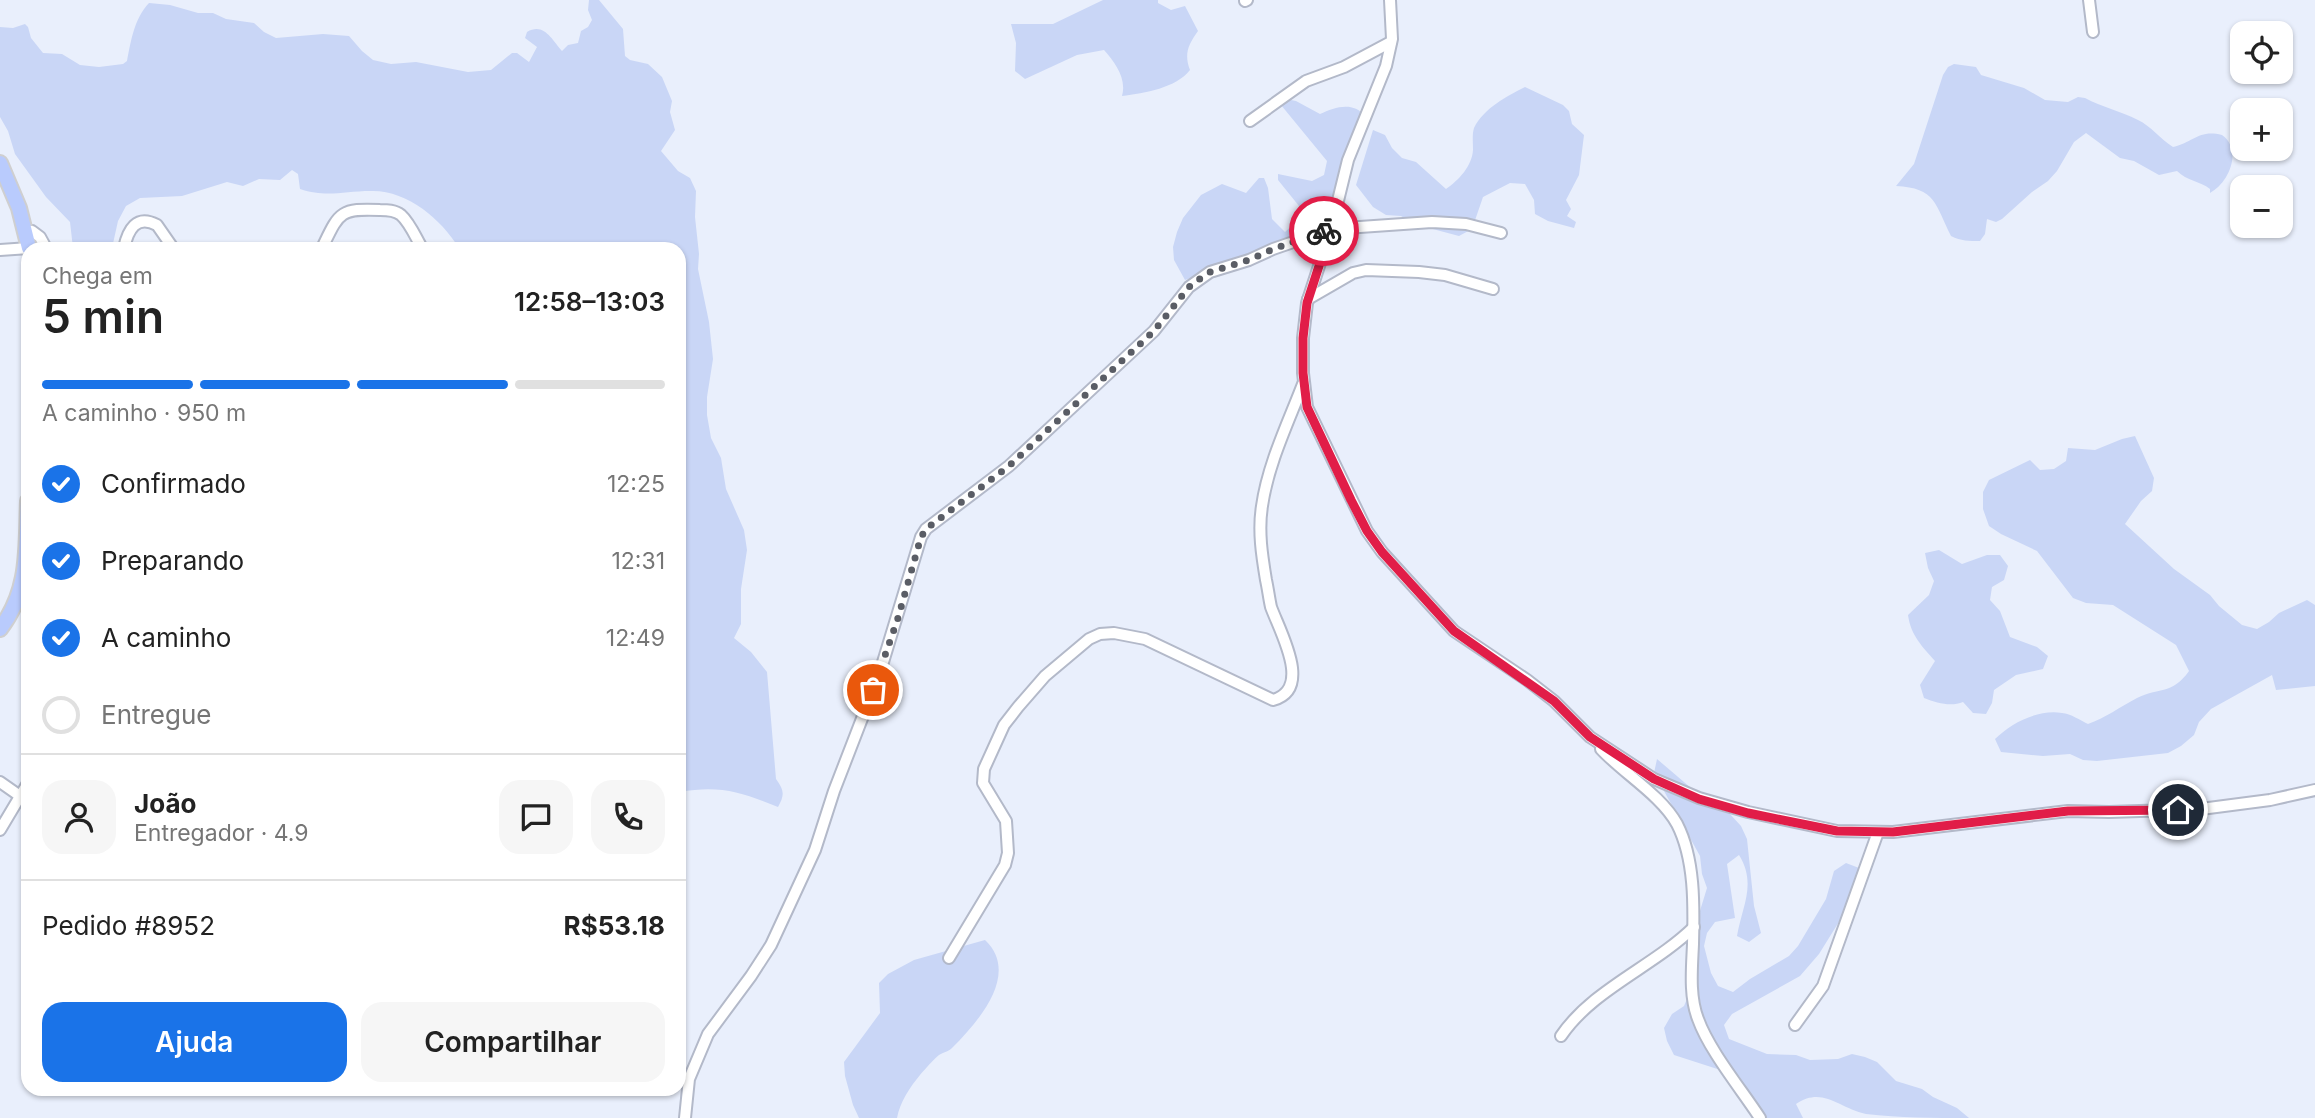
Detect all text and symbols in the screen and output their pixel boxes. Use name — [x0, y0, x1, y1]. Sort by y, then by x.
map controls — [2230, 21, 2293, 238]
button: locate — [2230, 21, 2293, 84]
button: + — [2230, 98, 2293, 161]
button: − — [2230, 175, 2293, 238]
courier — [1289, 196, 1359, 266]
icon: bike — [1305, 212, 1343, 250]
text: Chega em — [42, 262, 153, 290]
text: 12:58–13:03 — [514, 286, 665, 317]
text: 5 min — [42, 288, 164, 344]
text: A caminho · 950 m — [42, 399, 246, 427]
icon: check — [42, 465, 80, 503]
text: Confirmado — [101, 468, 246, 499]
text: 12:25 — [607, 470, 665, 498]
icon: check — [42, 542, 80, 580]
text: Preparando — [101, 545, 244, 576]
text: 12:31 — [611, 547, 665, 575]
icon: check — [42, 619, 80, 657]
text: A caminho — [101, 622, 231, 653]
text: 12:49 — [606, 624, 665, 652]
pin — [843, 660, 903, 720]
icon: bag — [854, 671, 892, 709]
text: Entregue — [101, 699, 212, 730]
button: person — [42, 780, 116, 854]
button: chat — [499, 780, 573, 854]
button: phone — [591, 780, 665, 854]
pin — [2148, 780, 2208, 840]
text: João — [134, 788, 196, 819]
icon: home — [2159, 791, 2197, 829]
text: Entregador · 4.9 — [134, 819, 309, 847]
text: Pedido #8952 — [42, 910, 215, 941]
text: R$53.18 — [564, 910, 665, 941]
button: Ajuda — [42, 1002, 347, 1082]
button: Compartilhar — [361, 1002, 665, 1082]

